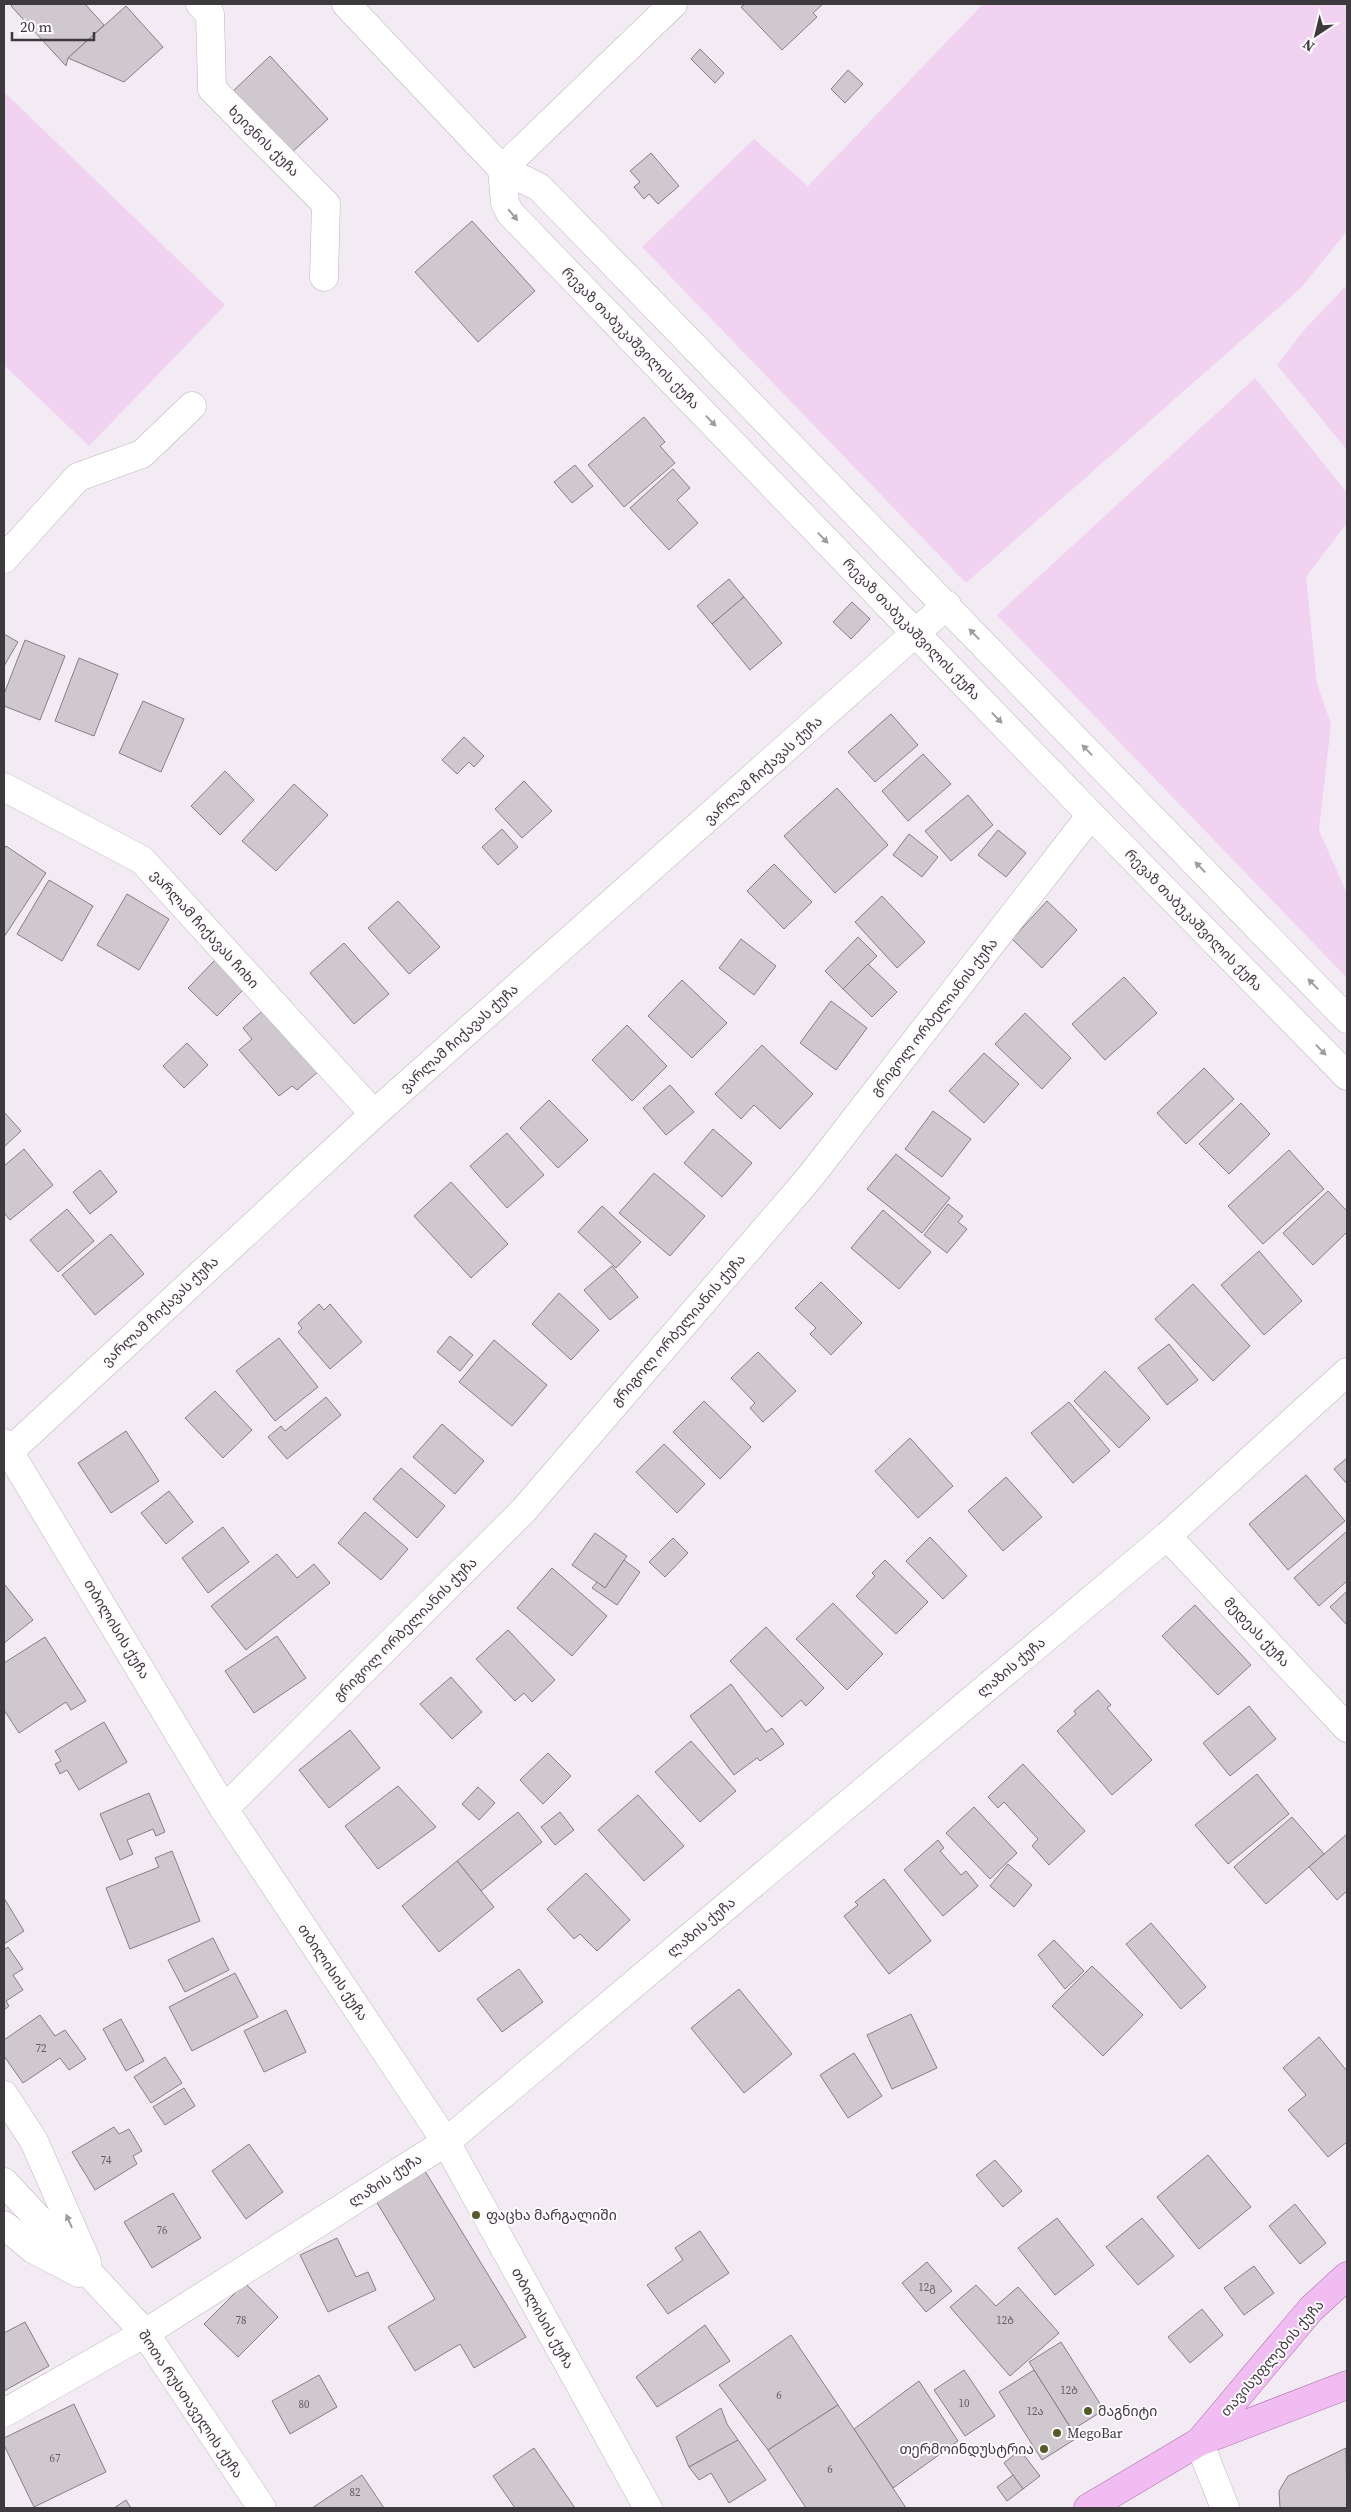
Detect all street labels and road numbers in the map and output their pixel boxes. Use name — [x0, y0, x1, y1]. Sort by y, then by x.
street label: ხეივნის ქუჩა — [224, 101, 304, 181]
street label: რევაზ თაბუკაშვილის ქუჩა — [558, 262, 704, 414]
street label: რევაზ თაბუკაშვილის ქუჩა — [839, 553, 985, 705]
street label: ვარლამ ჩიქავას ქუჩა — [699, 711, 827, 829]
street label: რევაზ თაბუკაშვილის ქუჩა — [1121, 844, 1267, 996]
street label: ვარლამ ჩიქავას ჩიხი — [146, 865, 264, 993]
street label: გრიგოლ ორბელიანის ქუჩა — [866, 934, 1002, 1100]
street label: ვარლამ ჩიქავას ქუჩა — [395, 979, 523, 1097]
street label: გრიგოლ ორბელიანის ქუჩა — [606, 1249, 750, 1411]
street label: ვარლამ ჩიქავას ქუჩა — [97, 1251, 223, 1371]
street label: გრიგოლ ორბელიანის ქუჩა — [329, 1553, 481, 1705]
street label: თბილისის ქუჩა — [79, 1575, 155, 1683]
street label: მედეას ქუჩა — [1219, 1593, 1295, 1671]
street label: ლაზის ქუჩა — [972, 1632, 1050, 1702]
street label: ლაზის ქუჩა — [662, 1892, 740, 1962]
street label: თბილისის ქუჩა — [293, 1920, 373, 2024]
street label: ლაზის ქუჩა — [344, 2149, 426, 2211]
street label: თბილისის ქუჩა — [507, 2264, 579, 2372]
street label: თავისუფლების ქუჩა — [1216, 2295, 1328, 2421]
street label: შოთა რუსთაველის ქუჩა — [134, 2326, 248, 2482]

